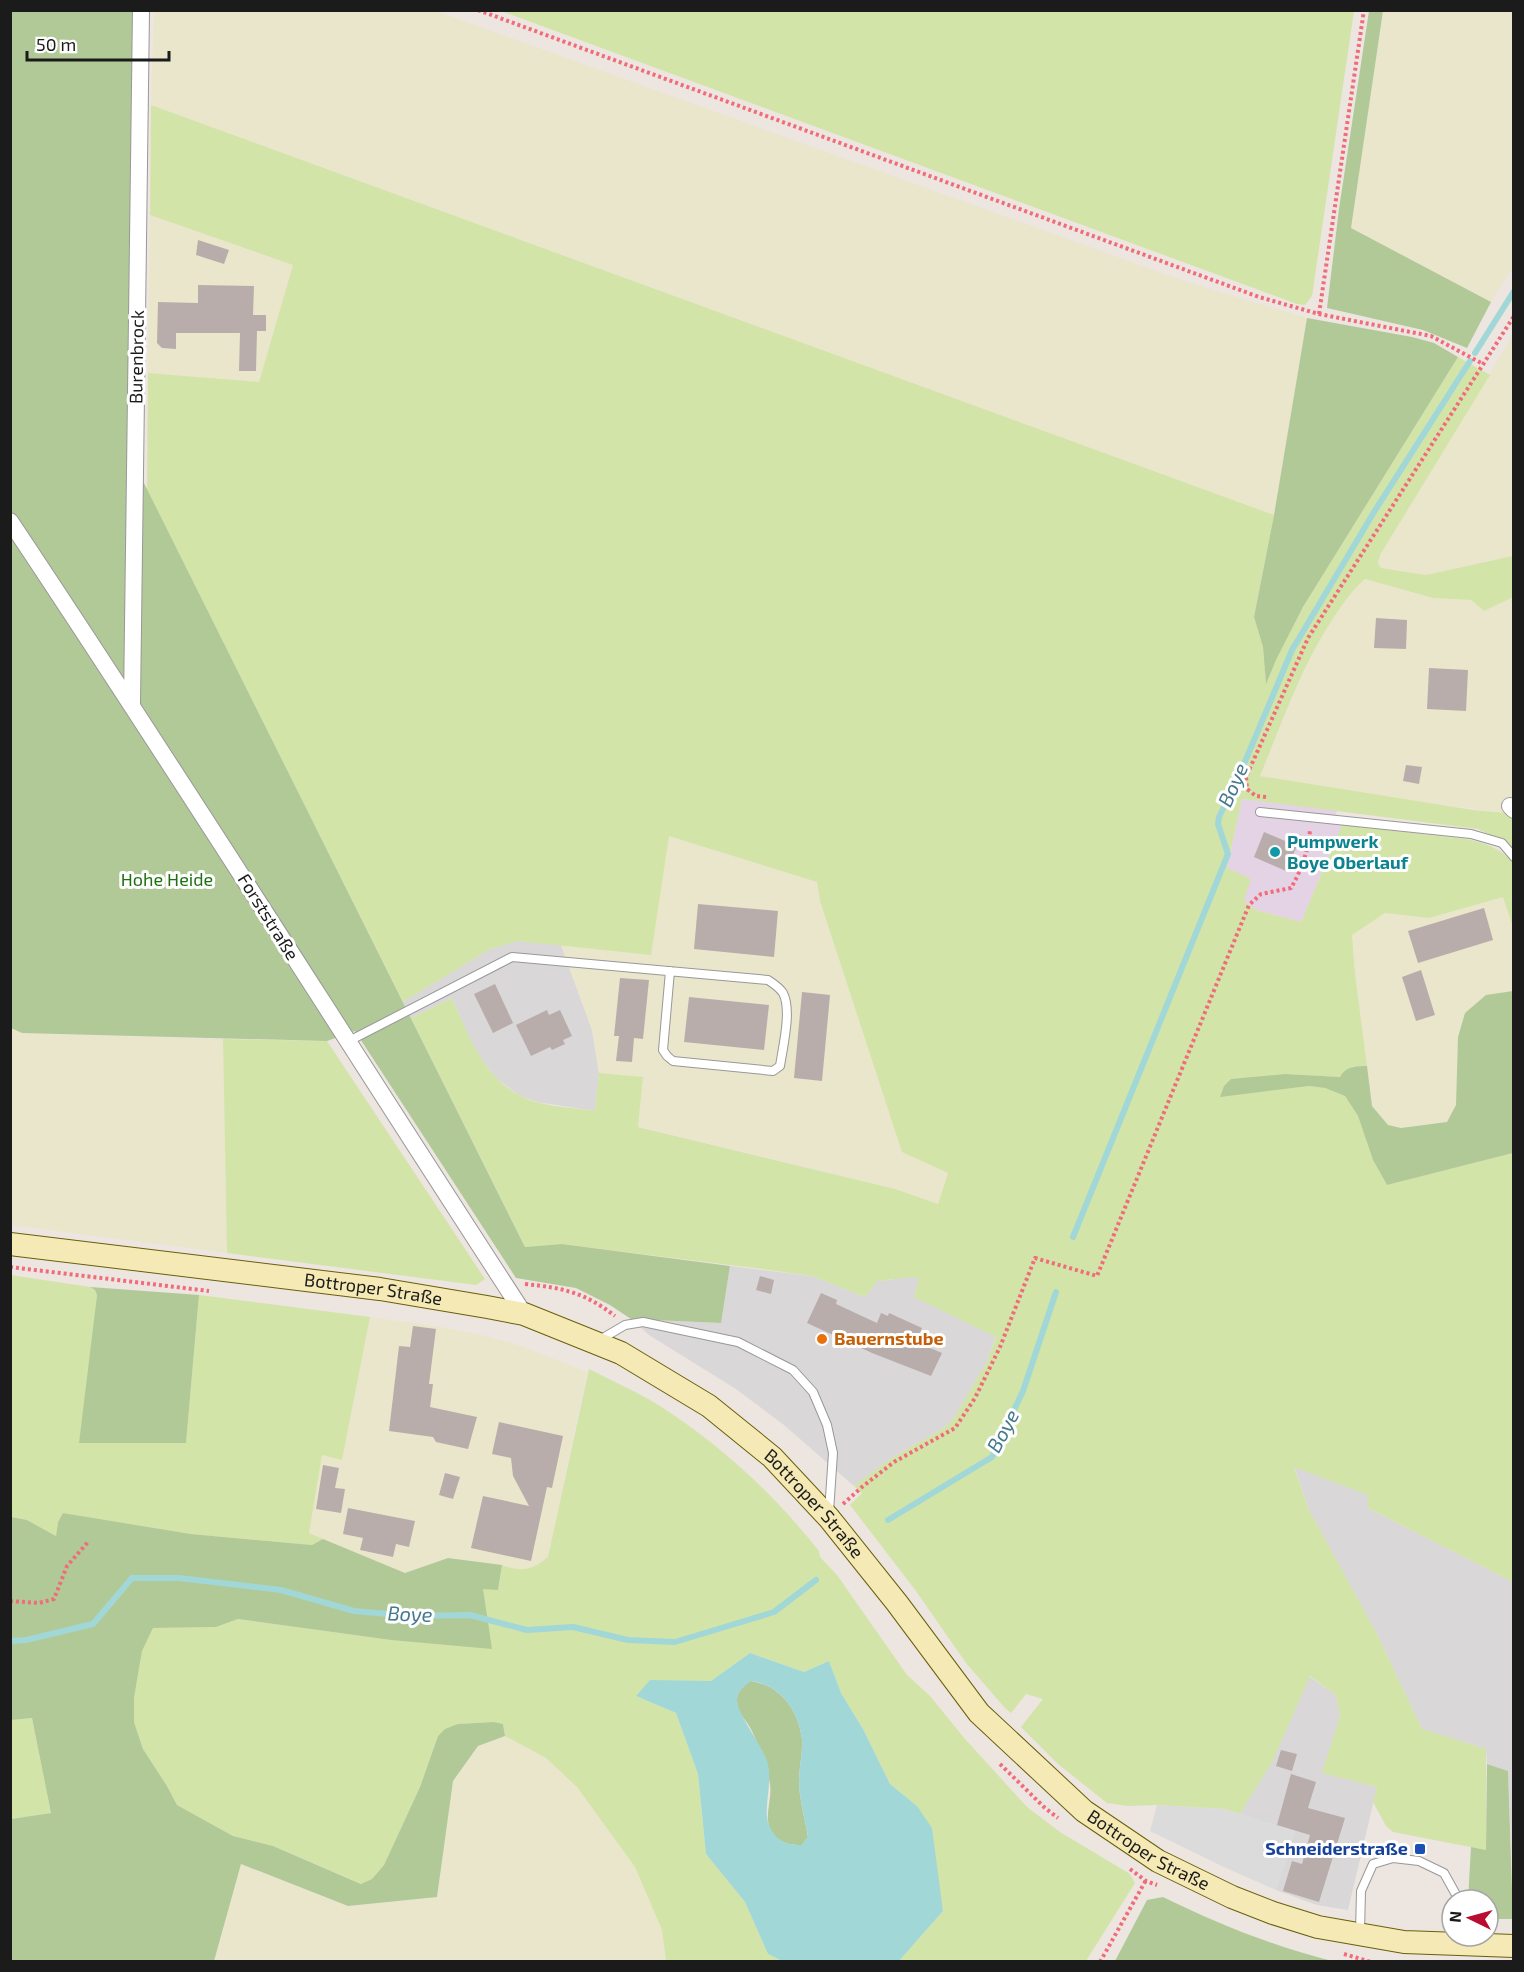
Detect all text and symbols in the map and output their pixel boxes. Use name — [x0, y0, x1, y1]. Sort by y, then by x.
scale bar — [27, 24, 170, 62]
text: 50 m — [36, 33, 76, 55]
street label: Burenbrock — [124, 310, 148, 404]
water label: Boye — [1212, 759, 1253, 810]
place label: Pumpwerk Boye Oberlauf — [1287, 830, 1409, 873]
marker: Pumpwerk Boye Oberlauf — [1268, 845, 1282, 859]
park label: Hohe Heide — [121, 868, 213, 890]
street label: Forststraße — [234, 869, 304, 964]
street label: Bottroper Straße — [303, 1268, 444, 1309]
place label: Bauernstube — [834, 1327, 944, 1349]
marker: Bauernstube — [815, 1332, 829, 1346]
water label: Boye — [981, 1405, 1024, 1457]
street label: Bottroper Straße — [760, 1443, 869, 1562]
water label: Boye — [387, 1600, 433, 1627]
street label: Bottroper Straße — [1083, 1804, 1213, 1894]
place label: Schneiderstraße — [1265, 1837, 1408, 1859]
marker: Schneiderstraße — [1413, 1842, 1427, 1856]
north arrow — [1440, 1888, 1500, 1948]
text: N — [1445, 1910, 1465, 1923]

